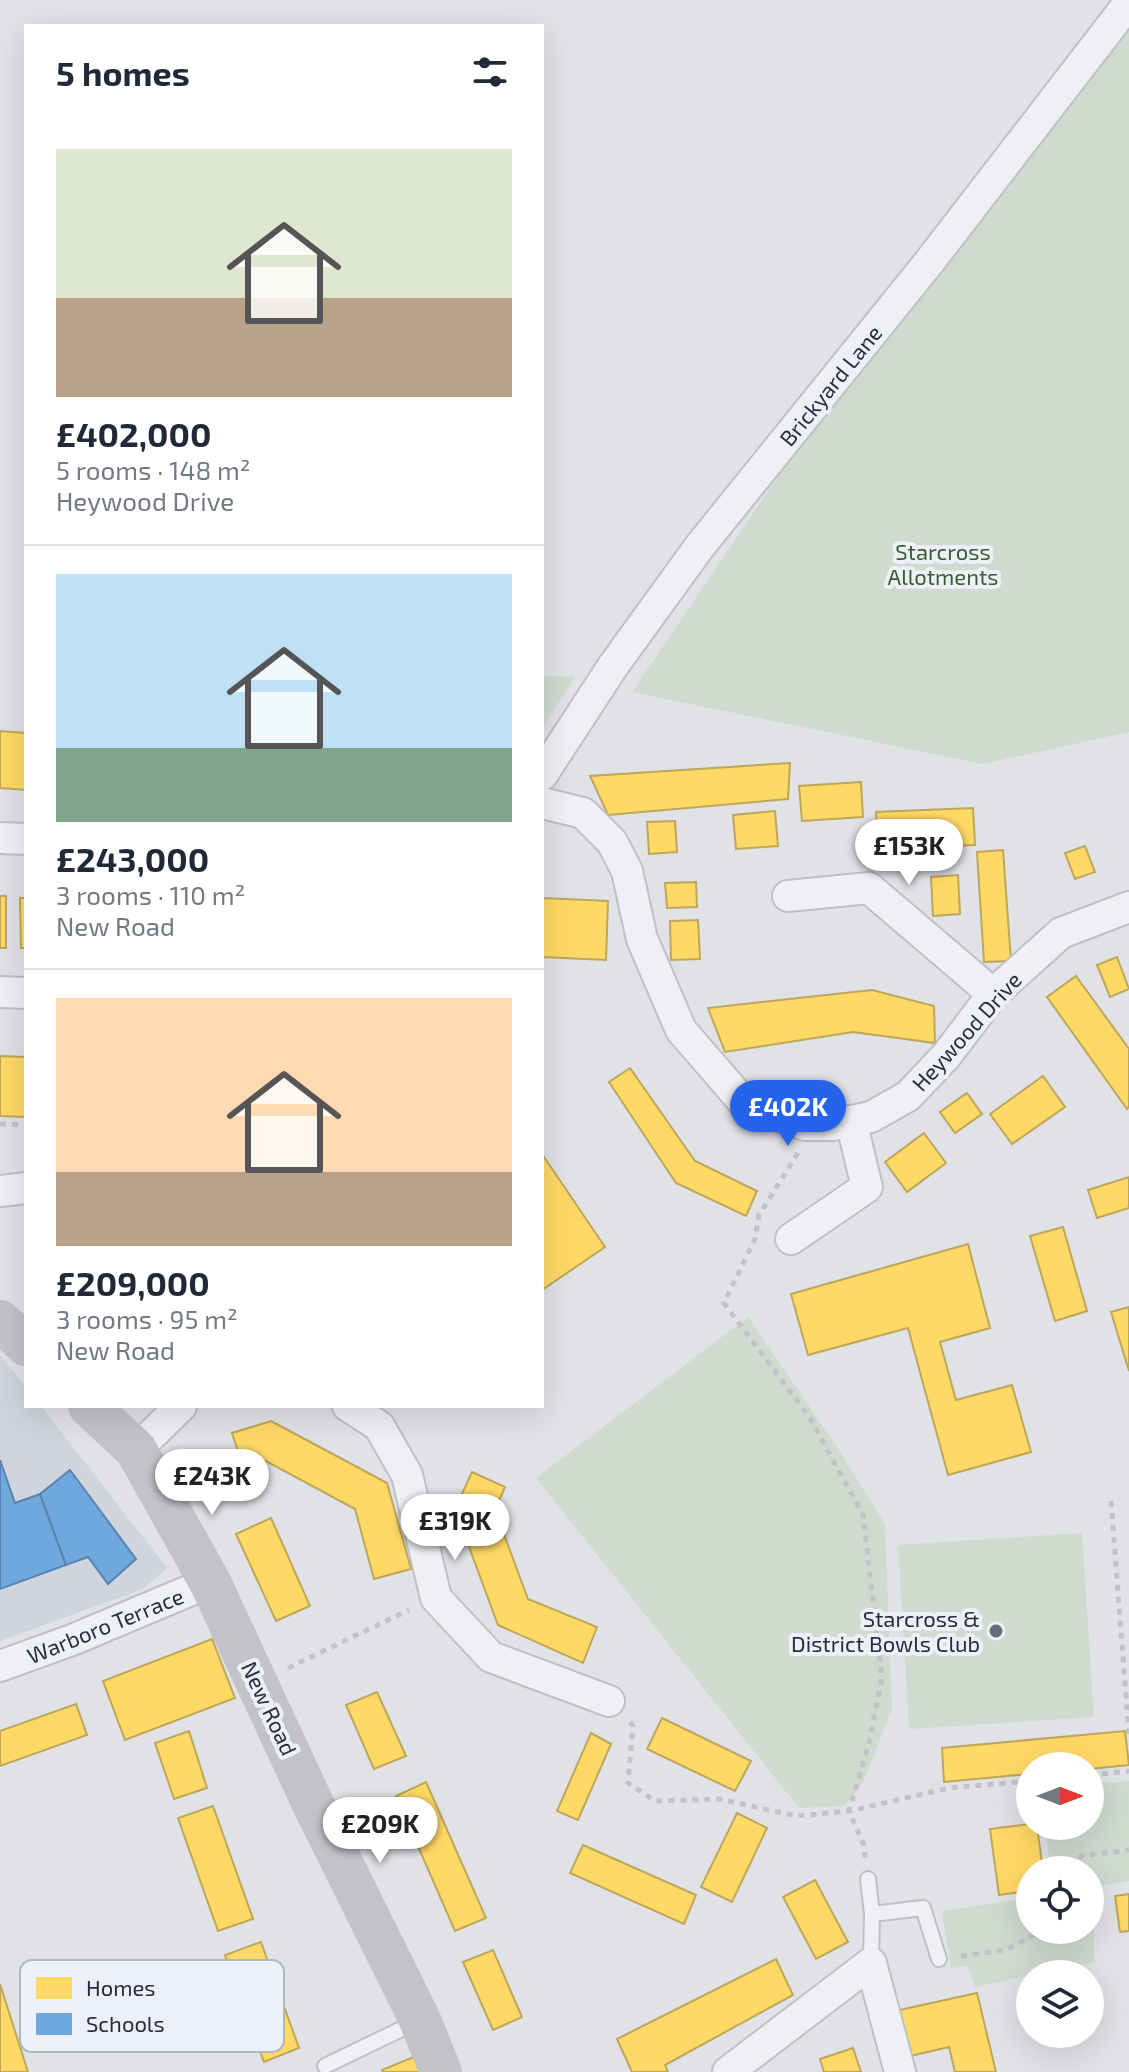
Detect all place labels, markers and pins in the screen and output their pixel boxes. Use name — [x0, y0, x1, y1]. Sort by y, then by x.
pin: £153K — [853, 819, 965, 887]
pin: £402K — [732, 1080, 844, 1148]
pin: £243K — [156, 1449, 268, 1517]
pin: £319K — [399, 1494, 511, 1562]
place label: Starcross & District Bowls Club — [791, 1605, 980, 1656]
marker: Starcross & District Bowls Club — [987, 1622, 1005, 1640]
pin: £209K — [324, 1797, 436, 1865]

